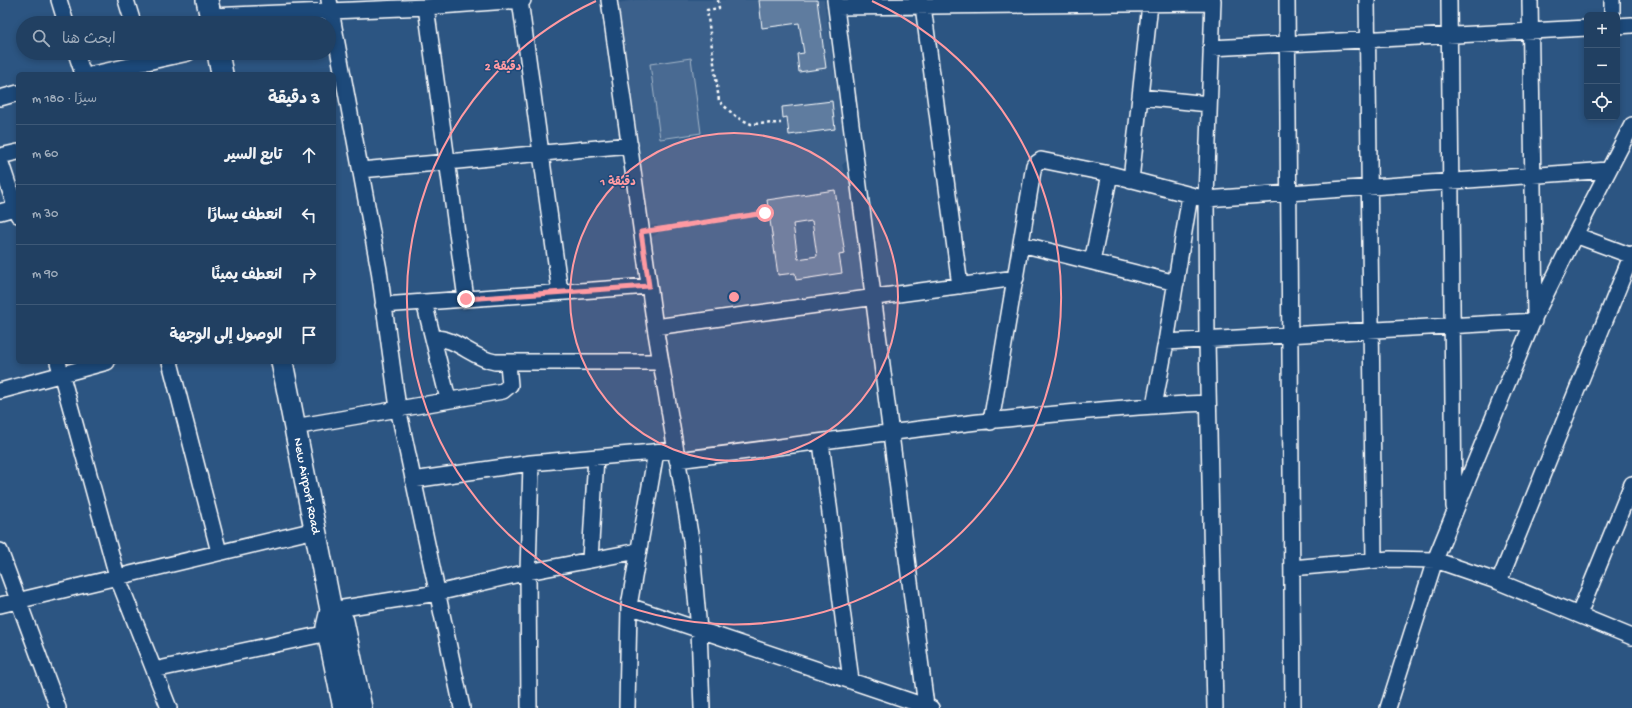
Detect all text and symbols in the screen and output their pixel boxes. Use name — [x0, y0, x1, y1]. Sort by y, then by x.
map controls — [1584, 12, 1620, 120]
button: + — [1584, 12, 1620, 48]
search box — [16, 16, 336, 60]
icon: search — [30, 27, 52, 49]
text: ابحث هنا — [62, 31, 116, 49]
button: − — [1584, 48, 1620, 84]
text: 2 دقيقة — [485, 60, 522, 75]
button: locate — [1584, 84, 1620, 120]
text: 3 دقيقة — [268, 90, 320, 110]
text: سيرًا · 180 m — [32, 92, 97, 107]
icon: ahead — [298, 144, 320, 166]
text: 60 m — [32, 147, 58, 162]
text: تابع السير — [225, 147, 282, 165]
text: 1 دقيقة — [599, 175, 636, 190]
icon: left — [298, 204, 320, 226]
route start — [756, 204, 774, 222]
text: 30 m — [32, 207, 58, 222]
text: انعطف يسارًا — [208, 207, 282, 225]
icon: right — [298, 264, 320, 286]
text: 90 m — [32, 267, 58, 282]
text: انعطف يمينًا — [211, 267, 282, 285]
route end — [457, 290, 475, 308]
centre of rings — [727, 290, 741, 304]
icon: arrive — [298, 324, 320, 346]
text: الوصول إلى الوجهة — [169, 327, 282, 345]
street label: New Airport Road — [289, 436, 323, 537]

